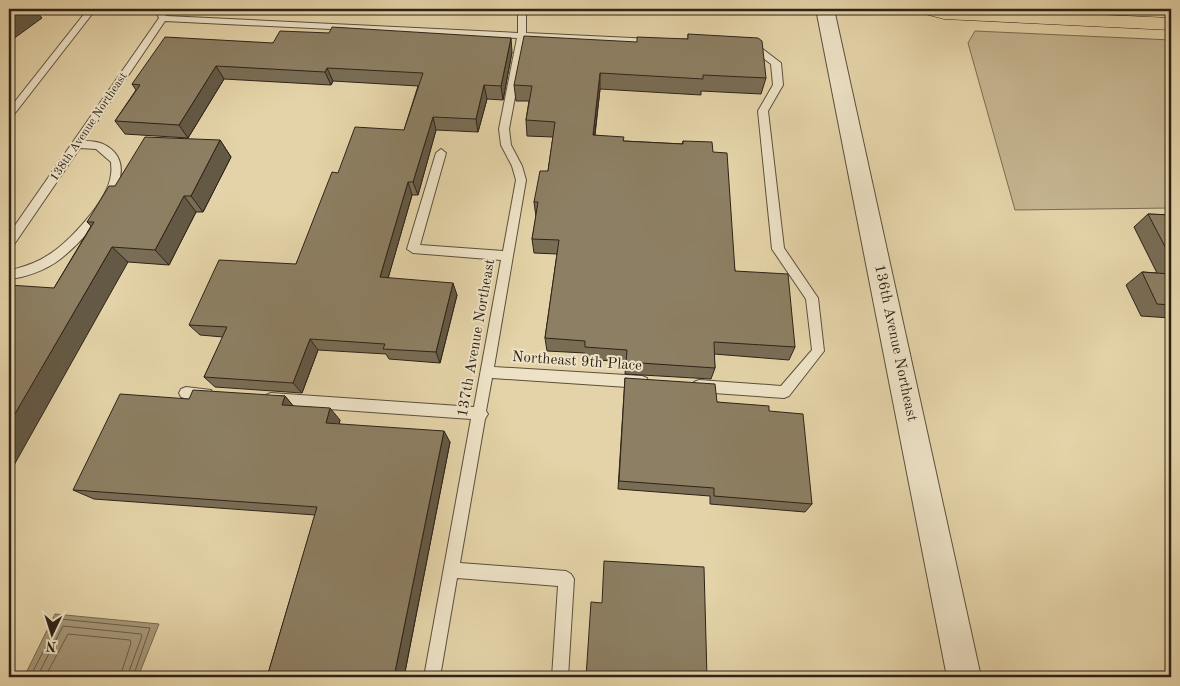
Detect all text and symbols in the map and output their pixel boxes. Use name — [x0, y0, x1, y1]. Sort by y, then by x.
street label: 138th Avenue Northeast — [48, 71, 130, 183]
street label: 137th Avenue Northeast — [456, 258, 498, 418]
street label: 136th Avenue Northeast — [871, 263, 919, 423]
street label: Northeast 9th Place — [512, 350, 643, 374]
north arrow — [28, 608, 78, 658]
text: N — [45, 639, 57, 653]

